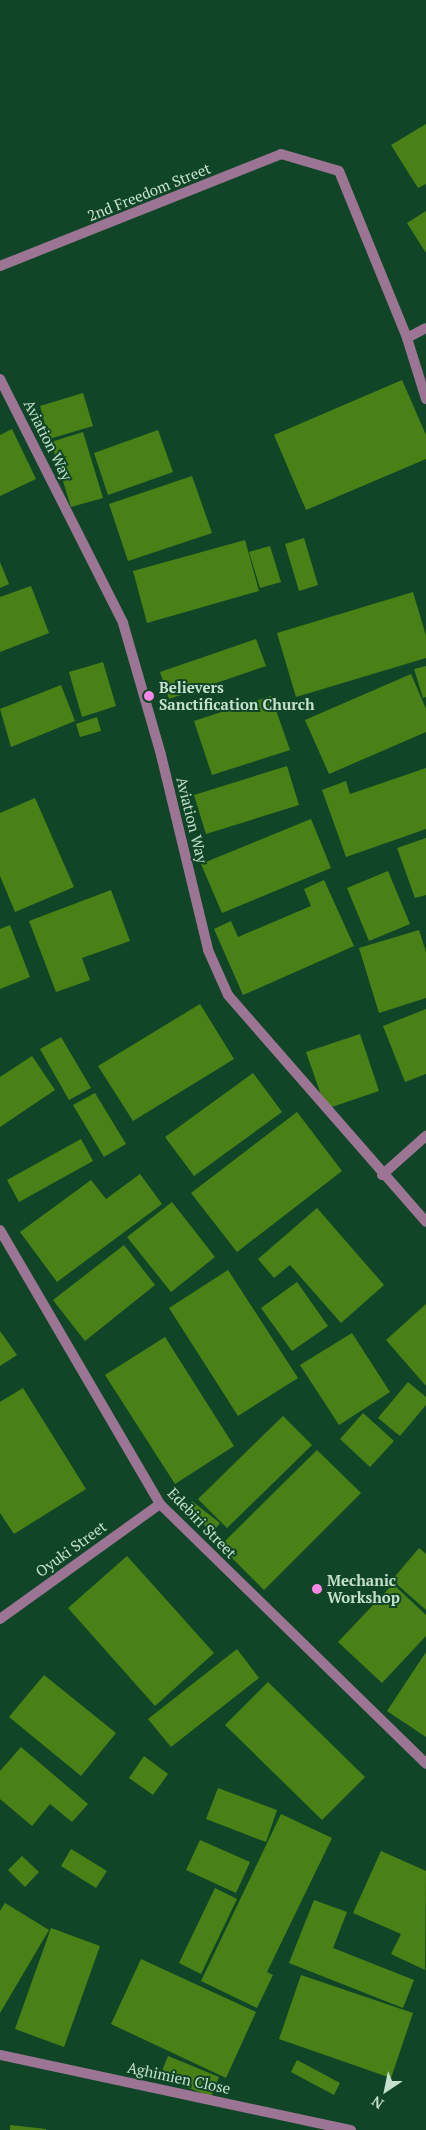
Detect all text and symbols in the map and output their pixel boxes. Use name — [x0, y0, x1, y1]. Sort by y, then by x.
street label: 2nd Freedom Street — [85, 159, 213, 225]
street label: Aviation Way — [20, 397, 76, 483]
place label: Believers Sanctification Church — [159, 678, 315, 713]
marker: Believers Sanctification Church — [143, 690, 155, 702]
street label: Aviation Way — [173, 775, 211, 865]
street label: Edebiri Street — [164, 1484, 240, 1562]
street label: Oyuki Street — [32, 1517, 110, 1581]
place label: Mechanic Workshop — [327, 1571, 400, 1606]
marker: Mechanic Workshop — [311, 1583, 323, 1595]
street label: Aghimien Close — [126, 2058, 232, 2098]
north arrow — [361, 2065, 411, 2115]
text: N — [368, 2092, 387, 2114]

